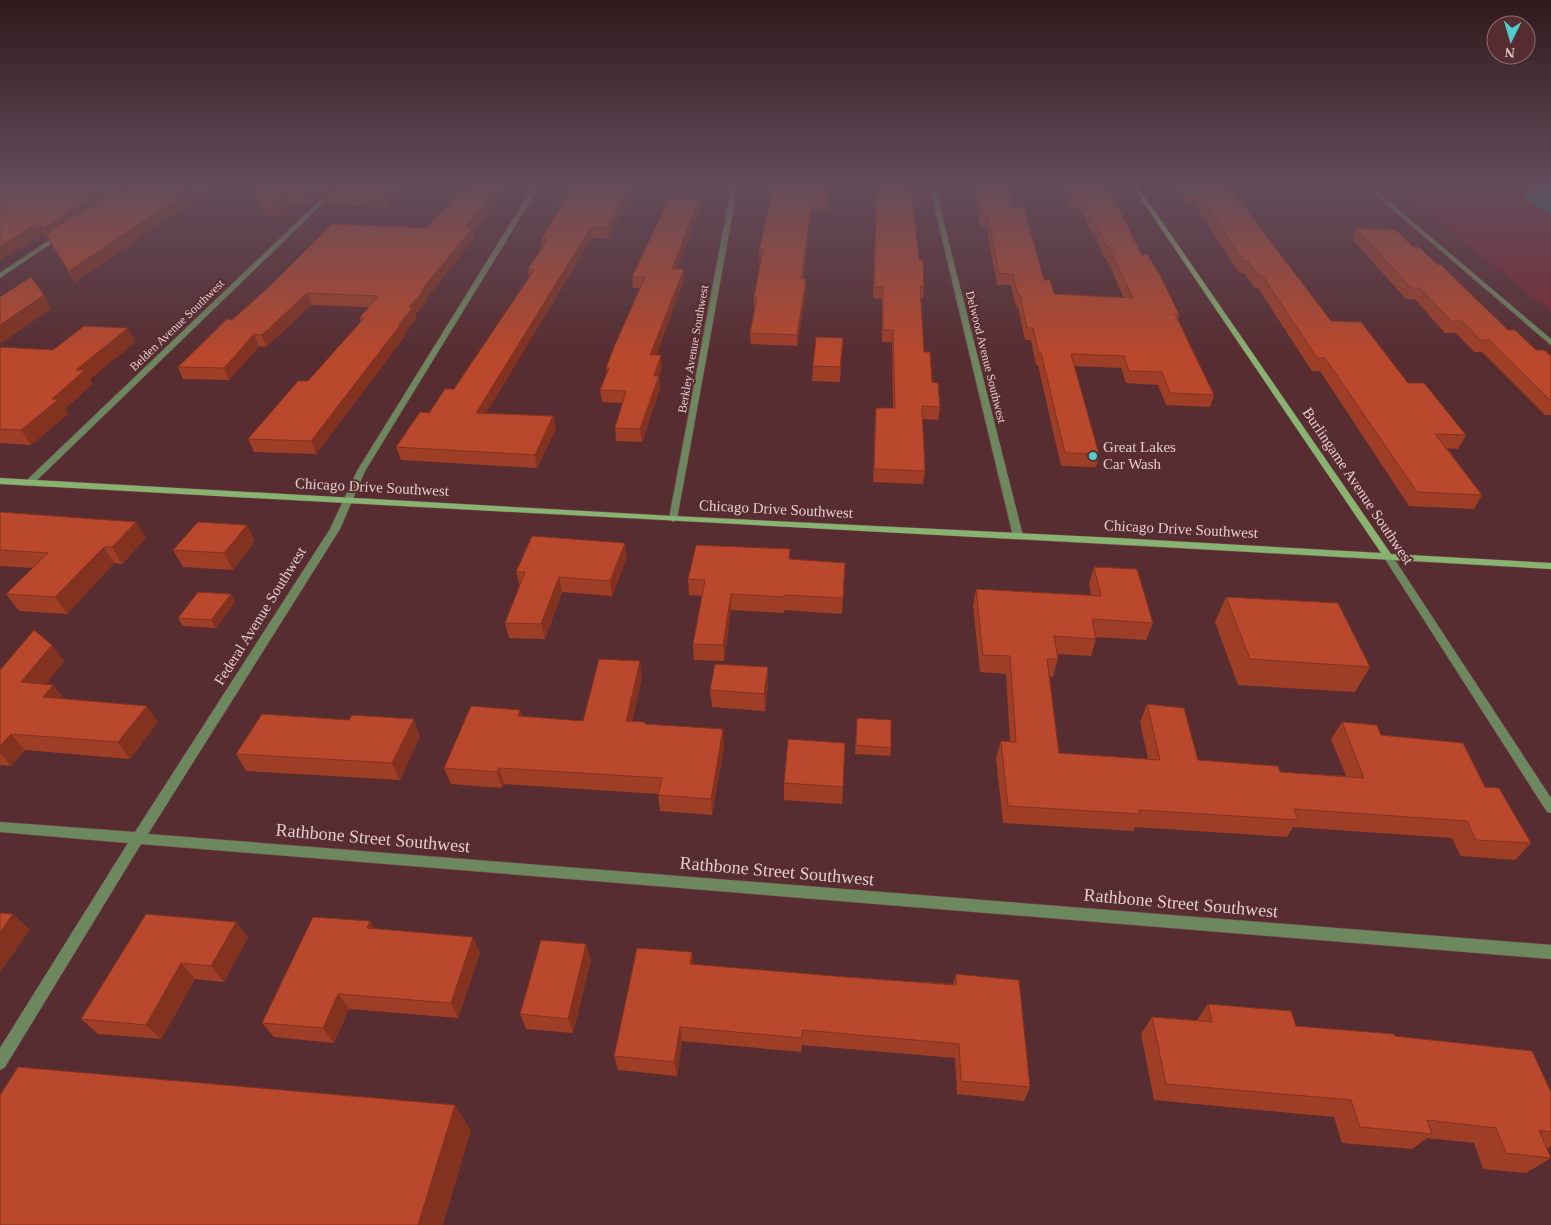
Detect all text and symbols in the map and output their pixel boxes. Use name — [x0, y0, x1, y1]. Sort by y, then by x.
north arrow — [1486, 15, 1536, 65]
text: N — [1504, 45, 1516, 60]
street label: Belden Avenue Southwest — [127, 276, 228, 374]
street label: Berkley Avenue Southwest — [675, 283, 711, 414]
street label: Delwood Avenue Southwest — [963, 289, 1009, 425]
street label: Burlingame Avenue Southwest — [1299, 405, 1417, 568]
place label: Great Lakes Car Wash — [1103, 439, 1176, 472]
marker: Great Lakes Car Wash — [1087, 450, 1099, 462]
street label: Chicago Drive Southwest — [295, 475, 450, 499]
street label: Chicago Drive Southwest — [699, 497, 854, 521]
street label: Chicago Drive Southwest — [1104, 517, 1259, 541]
street label: Federal Avenue Southwest — [211, 543, 310, 688]
street label: Rathbone Street Southwest — [275, 820, 471, 856]
street label: Rathbone Street Southwest — [679, 853, 875, 889]
street label: Rathbone Street Southwest — [1083, 885, 1279, 921]

